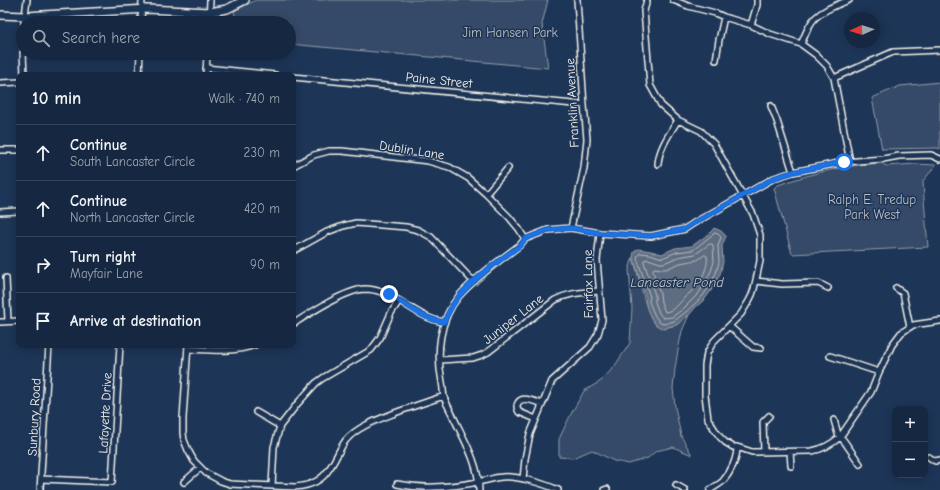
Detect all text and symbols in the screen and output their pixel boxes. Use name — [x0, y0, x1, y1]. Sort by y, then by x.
north arrow — [844, 12, 880, 48]
search box — [16, 16, 296, 60]
park label: Jim Hansen Park — [462, 25, 559, 40]
icon: search — [30, 27, 52, 49]
text: Search here — [62, 29, 140, 47]
street label: Franklin Avenue — [562, 57, 582, 148]
street label: Paine Street — [405, 69, 474, 91]
text: 10 min — [32, 89, 81, 108]
text: Walk · 740 m — [208, 91, 280, 106]
text: Continue — [70, 136, 127, 154]
street label: Dublin Lane — [378, 137, 446, 163]
icon: ahead — [32, 142, 54, 164]
text: 230 m — [244, 145, 280, 160]
route start — [835, 153, 853, 171]
text: South Lancaster Circle — [70, 154, 195, 169]
text: Continue — [70, 192, 127, 210]
park label: Ralph E. Tredup Park West — [828, 192, 916, 222]
icon: ahead — [32, 198, 54, 220]
text: 420 m — [244, 201, 280, 216]
text: North Lancaster Circle — [70, 210, 195, 225]
text: Turn right — [70, 248, 136, 266]
street label: Fairfax Lane — [580, 249, 596, 319]
icon: right — [32, 254, 54, 276]
text: 90 m — [250, 257, 280, 272]
text: Mayfair Lane — [70, 266, 143, 281]
water label: Lancaster Pond — [630, 274, 724, 291]
route end — [380, 285, 398, 303]
street label: Juniper Lane — [480, 291, 546, 347]
icon: arrive — [32, 310, 54, 332]
text: Arrive at destination — [70, 312, 201, 330]
street label: Lafayette Drive — [95, 372, 115, 454]
street label: Sunbury Road — [24, 378, 44, 456]
map controls — [892, 406, 928, 478]
button: + — [892, 406, 928, 442]
button: − — [892, 442, 928, 478]

